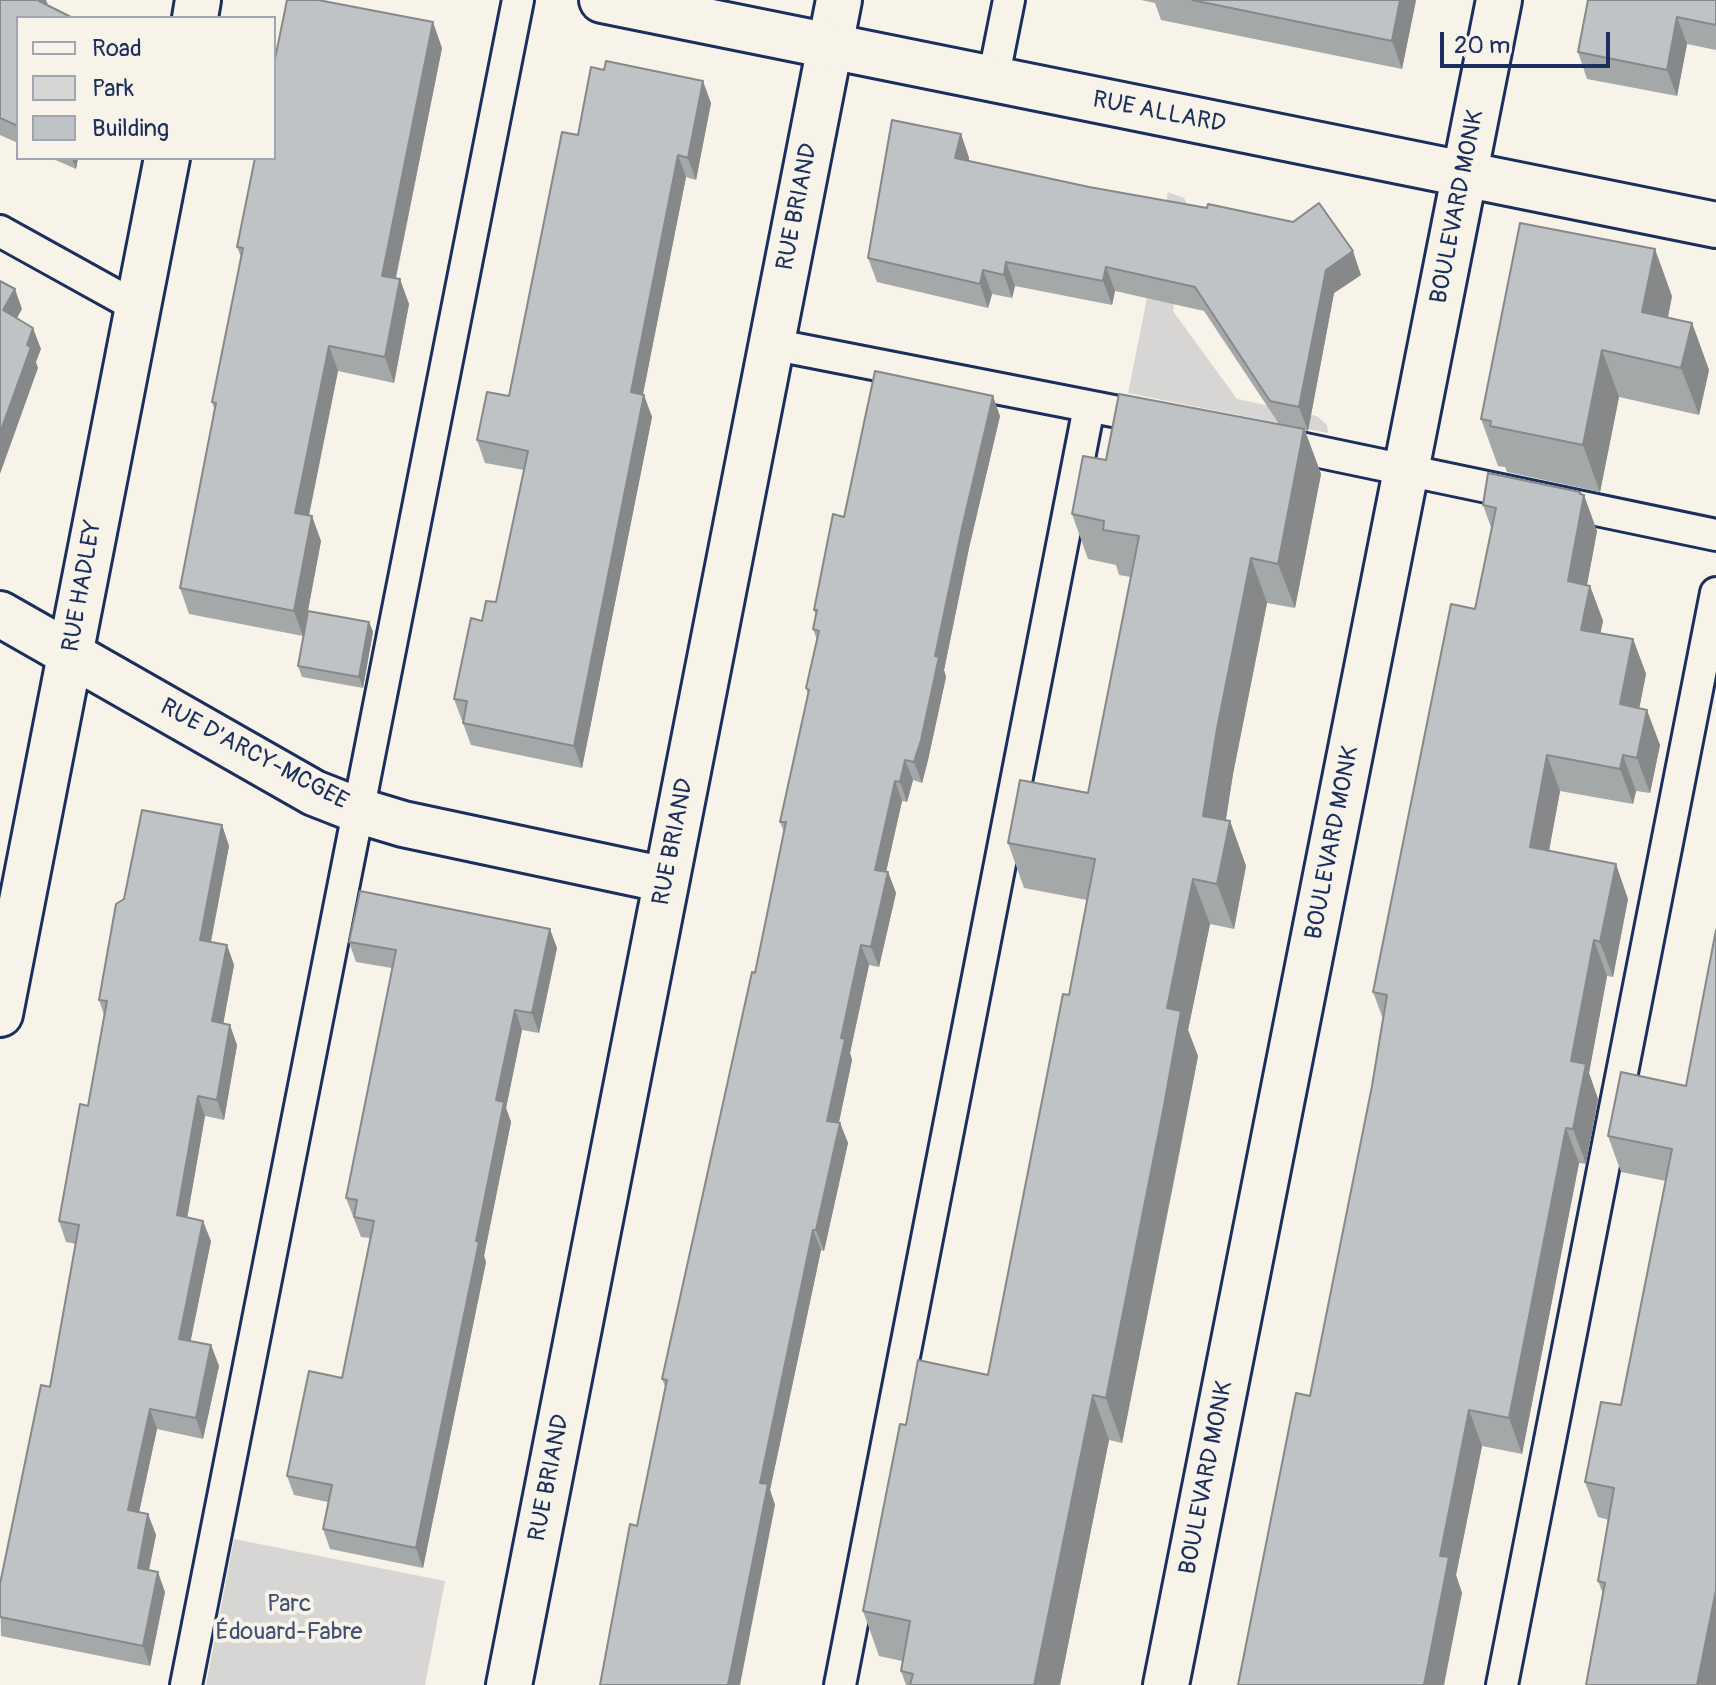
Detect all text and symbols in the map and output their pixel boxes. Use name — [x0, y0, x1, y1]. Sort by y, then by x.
legend — [16, 16, 276, 160]
scale bar — [1444, 16, 1614, 66]
text: 20 m — [1454, 31, 1510, 60]
text: Road — [92, 34, 142, 63]
text: Park — [92, 74, 134, 103]
street label: RUE ALLARD — [1090, 86, 1228, 140]
street label: BOULEVARD MONK — [1425, 108, 1491, 306]
text: Building — [92, 114, 169, 143]
street label: RUE BRIAND — [772, 141, 824, 273]
street label: RUE HADLEY — [57, 518, 109, 654]
street label: RUE D'ARCY-MCGEE — [155, 693, 353, 817]
street label: BOULEVARD MONK — [1300, 744, 1366, 942]
street label: RUE BRIAND — [648, 776, 700, 908]
street label: BOULEVARD MONK — [1174, 1379, 1240, 1577]
street label: RUE BRIAND — [524, 1412, 576, 1544]
park label: Parc Édouard-Fabre — [216, 1591, 362, 1647]

